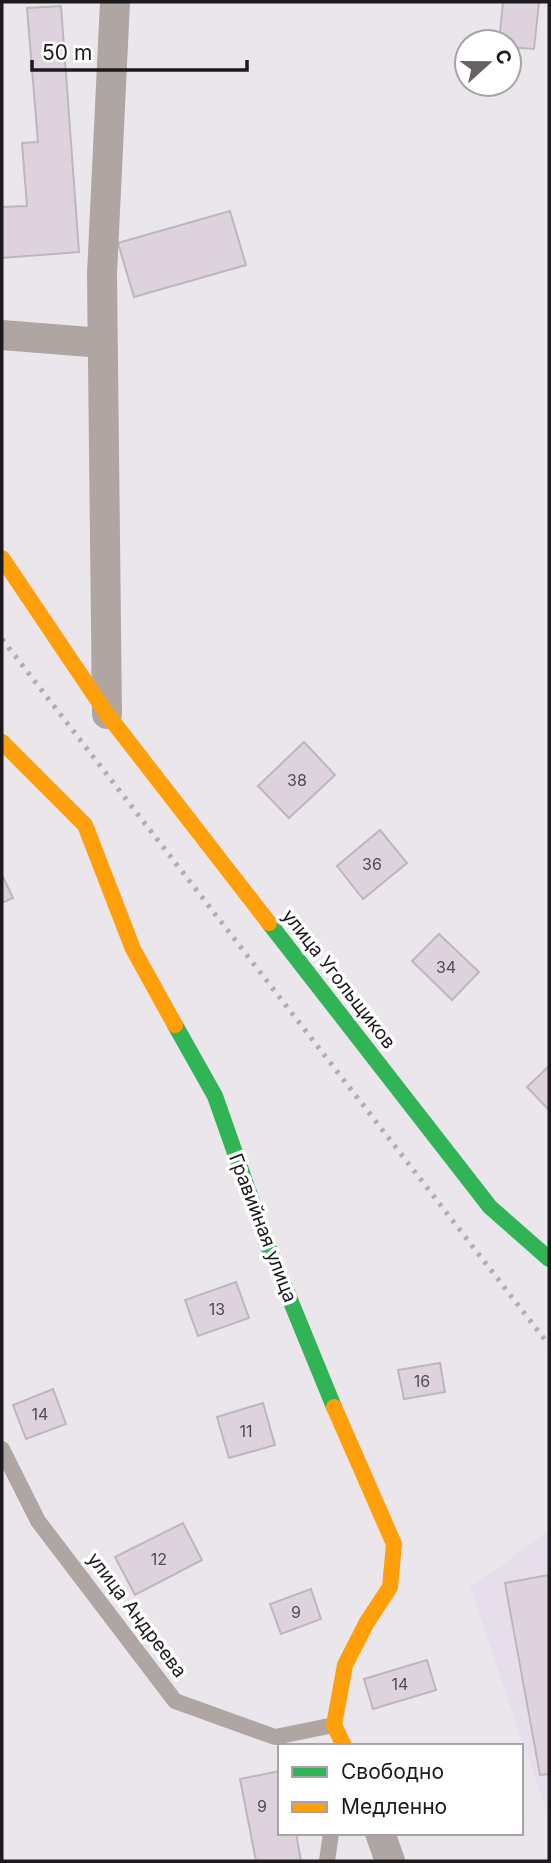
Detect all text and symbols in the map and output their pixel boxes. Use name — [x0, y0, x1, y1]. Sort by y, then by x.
scale bar — [32, 28, 247, 72]
north arrow — [453, 28, 523, 98]
text: 50 m — [42, 40, 92, 65]
text: С — [490, 46, 517, 68]
house number: 38 — [287, 770, 307, 790]
house number: 36 — [362, 854, 382, 874]
street label: улица Угольщиков — [277, 905, 401, 1053]
house number: 34 — [436, 957, 456, 977]
street label: Гравийная улица — [224, 1150, 302, 1306]
house number: 13 — [209, 1299, 225, 1319]
house number: 16 — [414, 1371, 430, 1391]
house number: 14 — [32, 1404, 48, 1424]
house number: 11 — [239, 1421, 253, 1441]
street label: улица Андреева — [82, 1548, 192, 1682]
house number: 12 — [151, 1549, 167, 1569]
house number: 9 — [291, 1602, 301, 1622]
house number: 14 — [392, 1674, 408, 1694]
legend — [278, 1744, 523, 1835]
text: Свободно — [341, 1759, 444, 1784]
text: Медленно — [341, 1794, 447, 1819]
house number: 9 — [257, 1796, 267, 1816]

